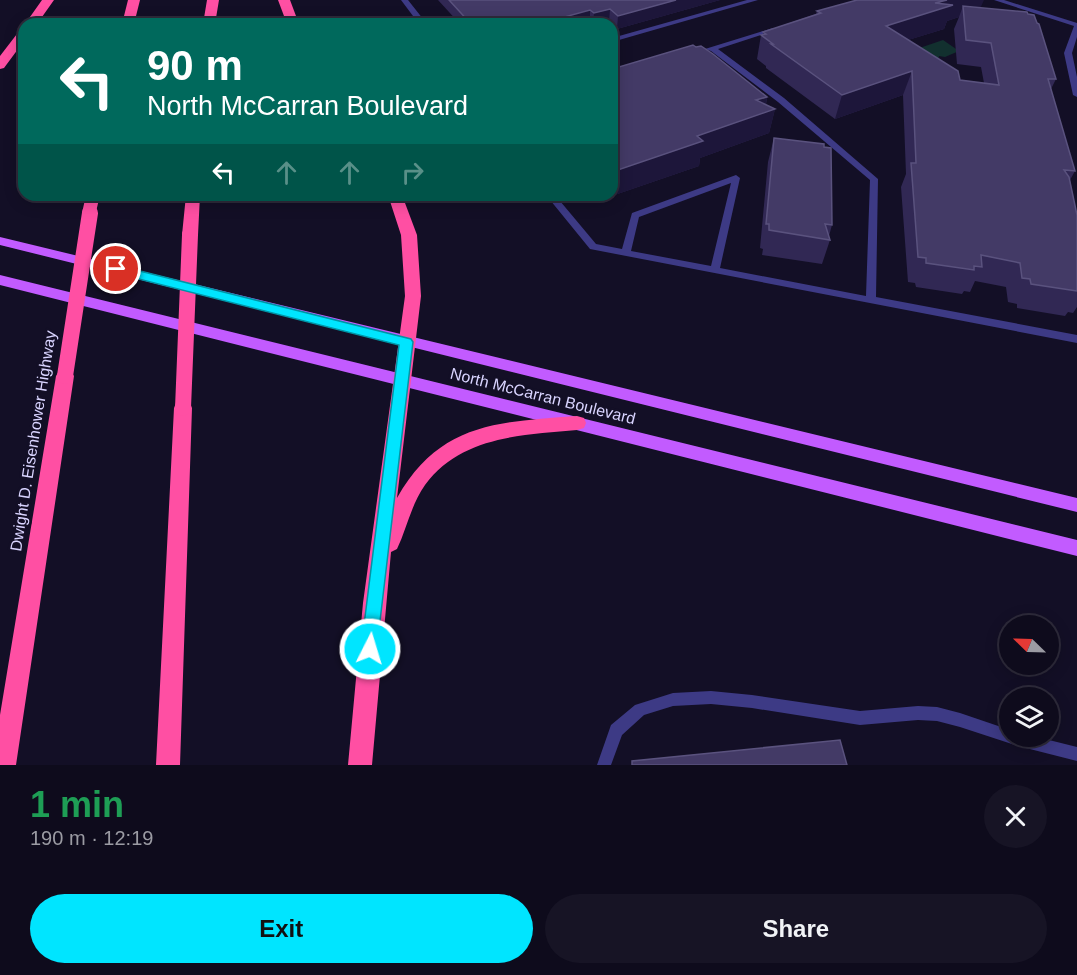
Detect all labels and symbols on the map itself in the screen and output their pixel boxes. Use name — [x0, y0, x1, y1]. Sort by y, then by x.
pin — [90, 243, 141, 294]
street label: Dwight D. Eisenhower Highway — [7, 329, 59, 553]
street label: North McCarran Boulevard — [449, 365, 637, 427]
north arrow — [999, 615, 1059, 675]
position arrow — [338, 617, 402, 681]

